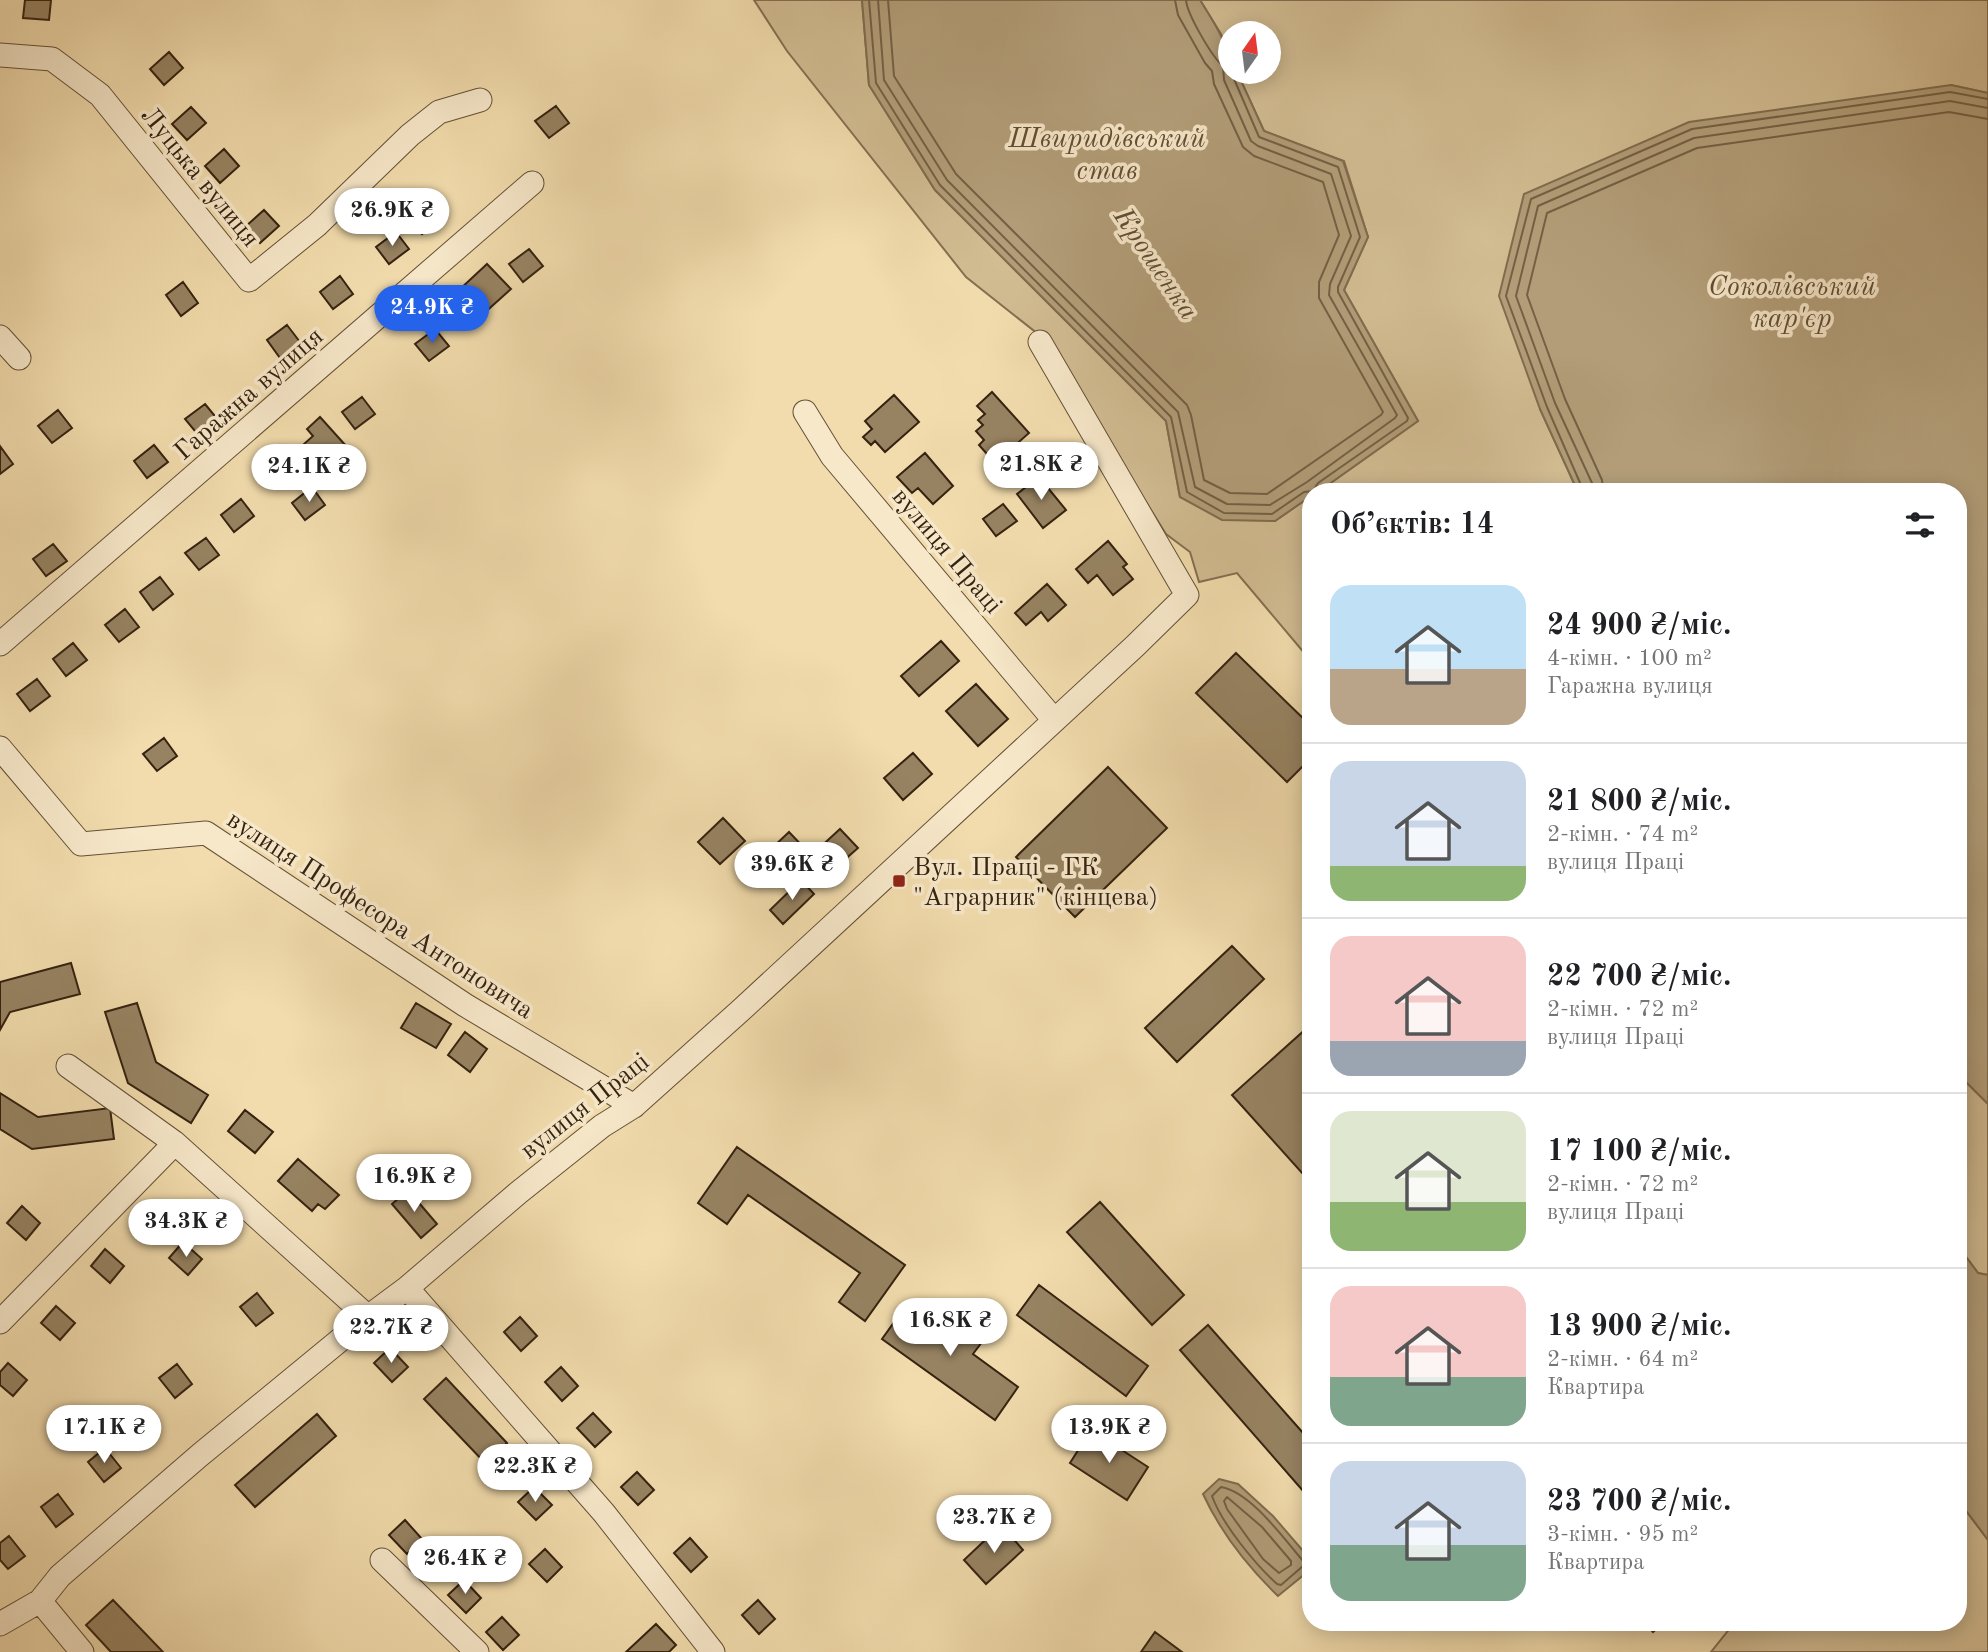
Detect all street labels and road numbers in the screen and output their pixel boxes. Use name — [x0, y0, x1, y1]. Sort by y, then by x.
street label: Луцька вулиця — [135, 102, 264, 252]
street label: Гаражна вулиця — [170, 323, 329, 466]
street label: вулиця Праці — [887, 484, 1006, 619]
street label: вулиця Професора Антоновича — [222, 807, 538, 1025]
street label: вулиця Праці — [516, 1049, 654, 1165]

